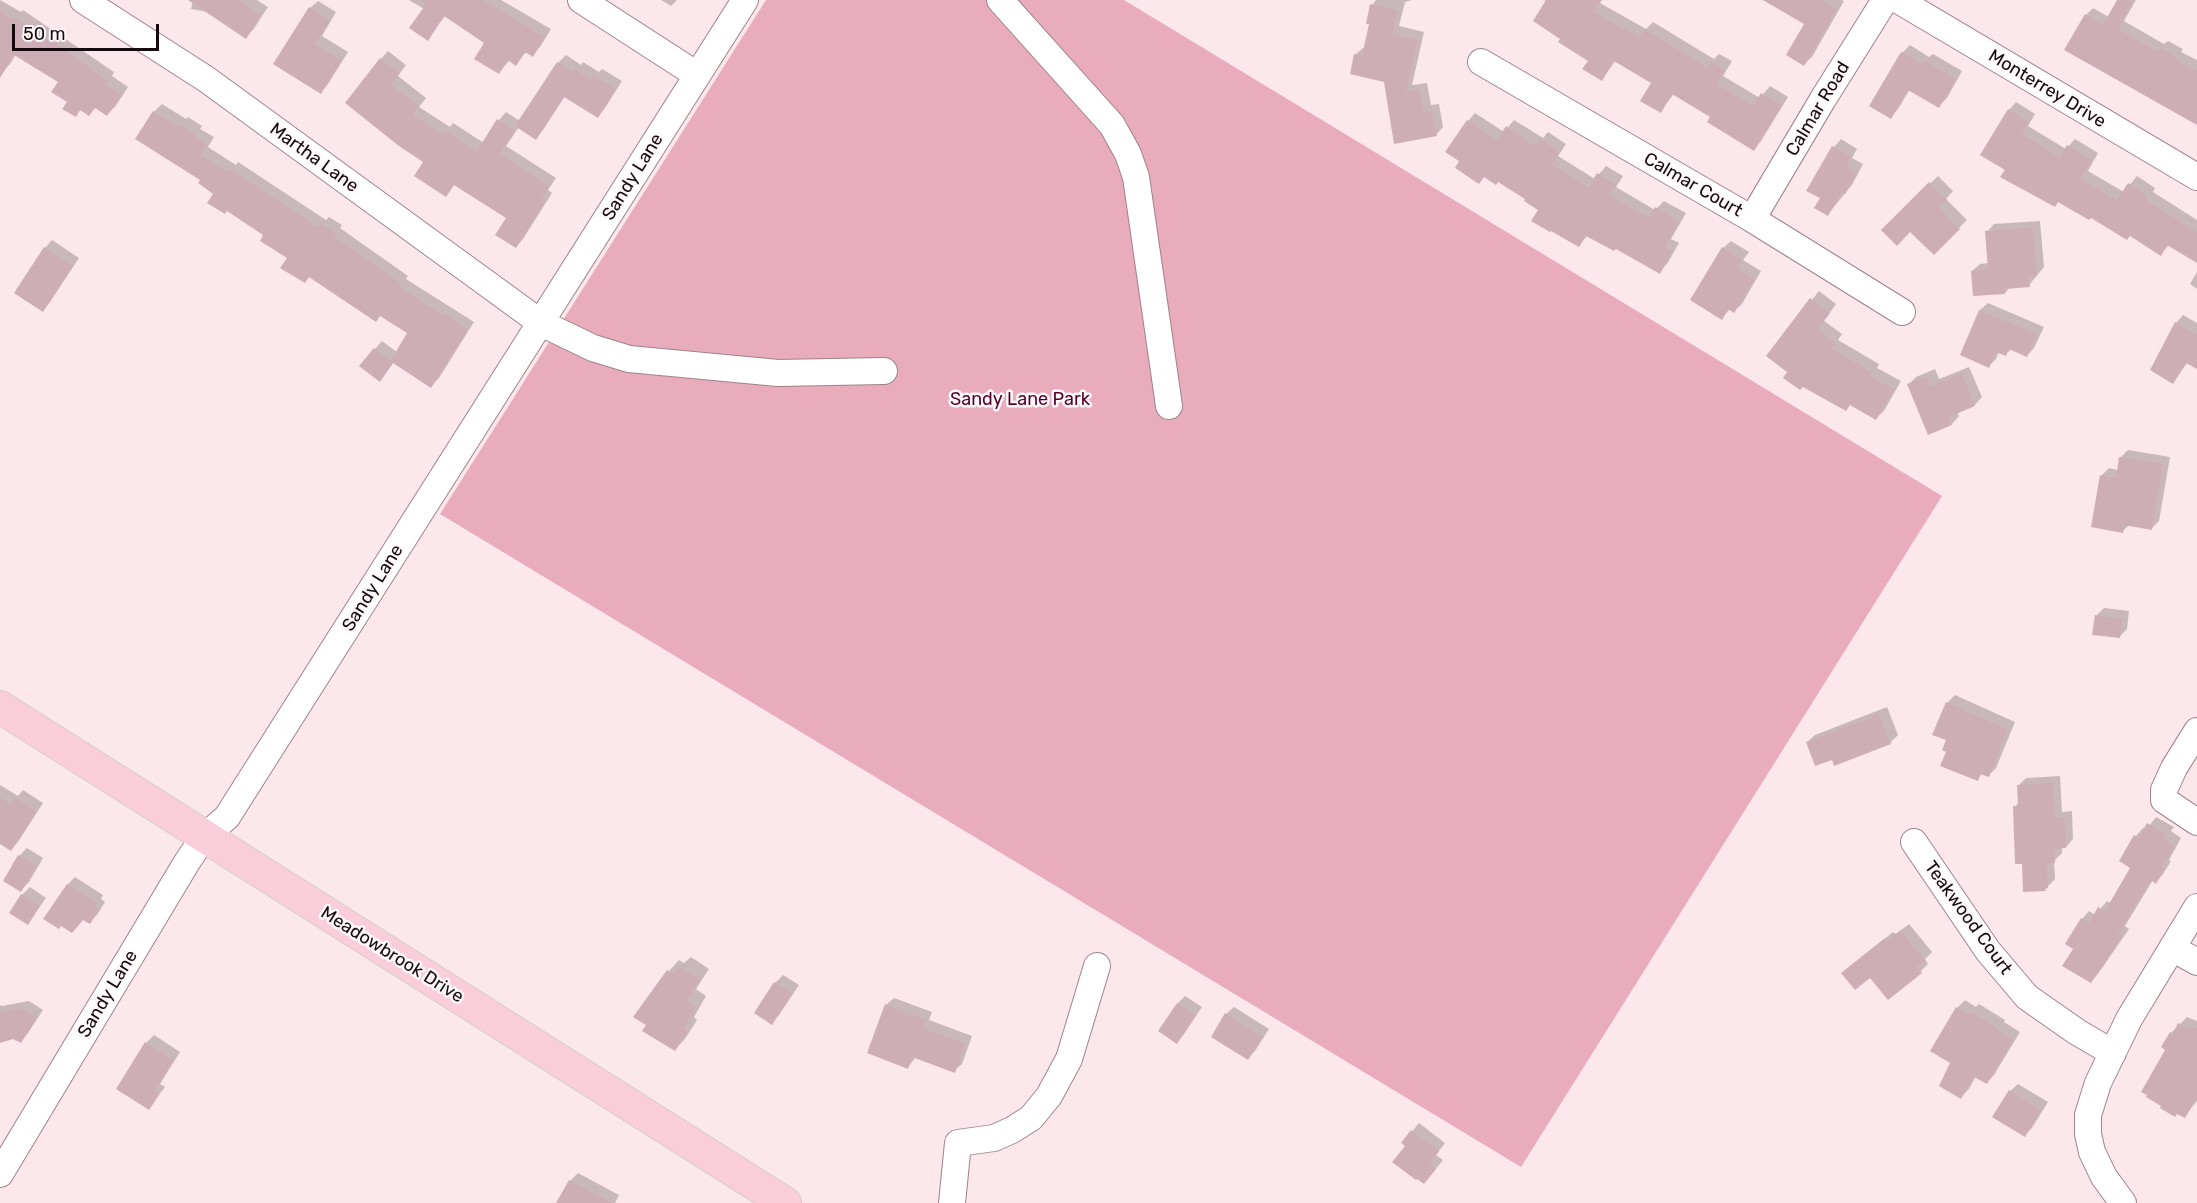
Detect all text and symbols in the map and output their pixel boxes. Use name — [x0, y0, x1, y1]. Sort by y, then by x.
scale bar — [15, 12, 162, 50]
text: 50 m — [23, 23, 66, 45]
street label: Monterrey Drive — [1984, 45, 2110, 133]
street label: Calmar Road — [1781, 58, 1855, 160]
street label: Martha Lane — [265, 119, 363, 197]
street label: Sandy Lane — [598, 130, 668, 224]
street label: Calmar Court — [1640, 148, 1746, 222]
park label: Sandy Lane Park — [950, 389, 1090, 411]
street label: Sandy Lane — [338, 541, 408, 635]
street label: Teakwood Court — [1920, 857, 2016, 979]
street label: Meadowbrook Drive — [316, 902, 468, 1008]
street label: Sandy Lane — [73, 946, 143, 1042]

